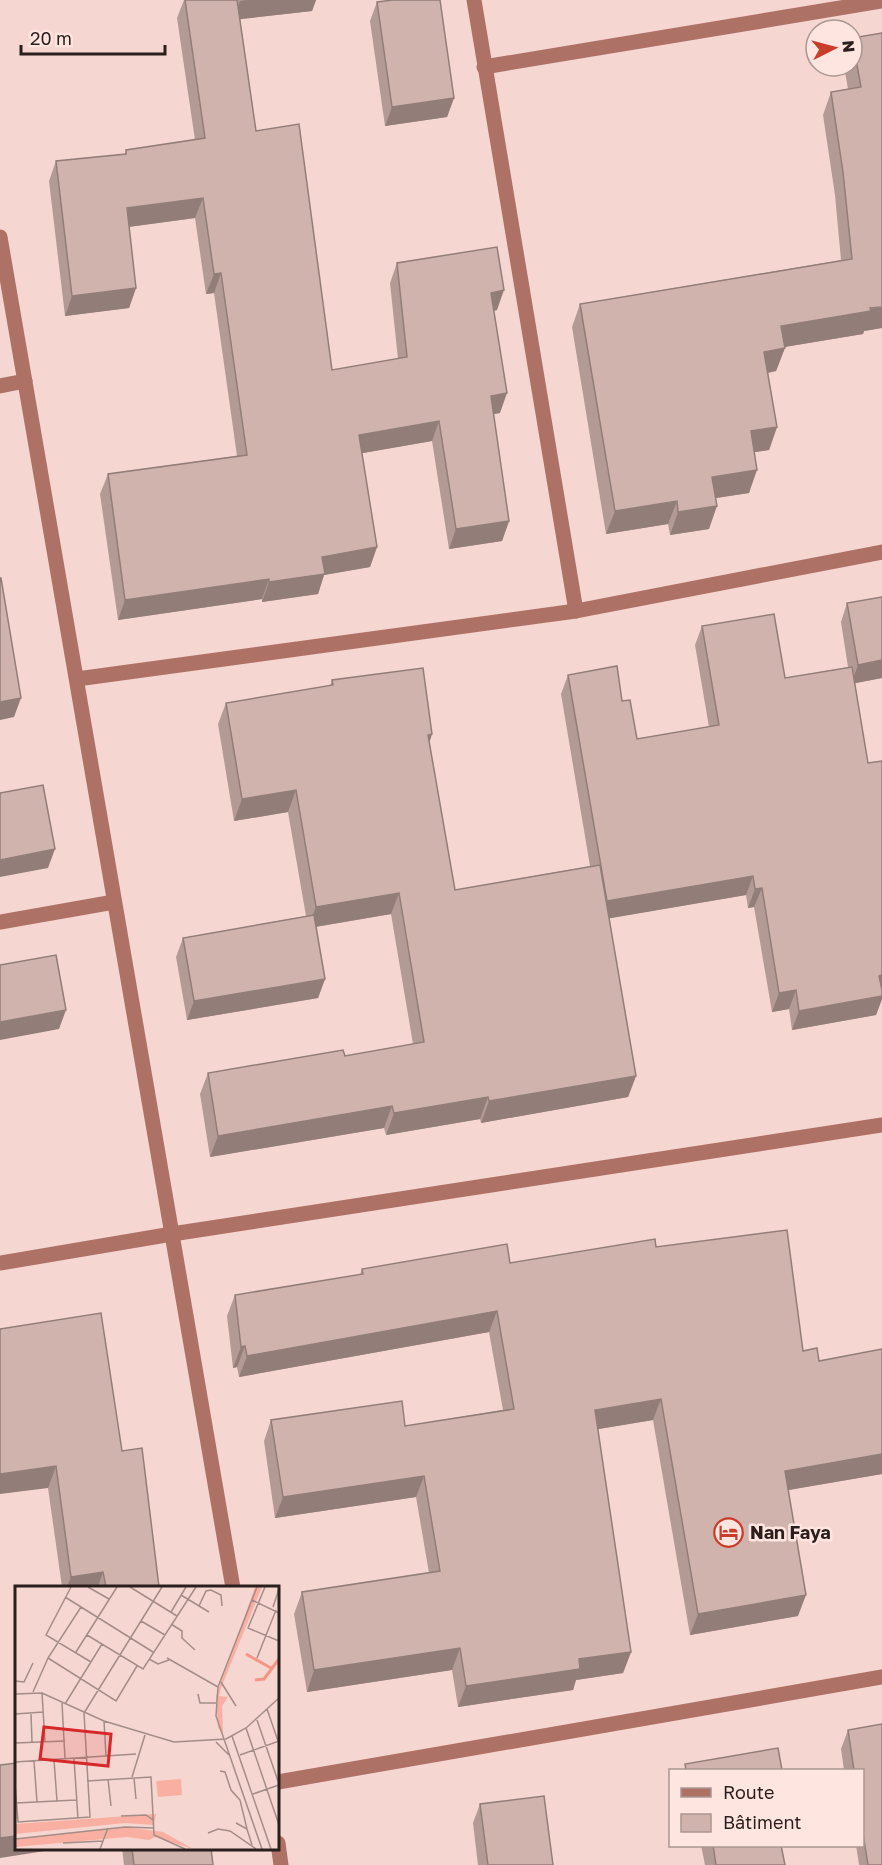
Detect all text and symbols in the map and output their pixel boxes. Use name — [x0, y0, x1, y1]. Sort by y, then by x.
scale bar — [21, 18, 165, 56]
north arrow — [804, 18, 864, 78]
text: 20 m — [30, 27, 72, 49]
text: N — [838, 39, 859, 54]
hotel icon: Nan Faya — [713, 1516, 745, 1548]
place label: Nan Faya — [750, 1521, 831, 1543]
inset map — [15, 1586, 279, 1850]
legend — [669, 1769, 864, 1847]
text: Route — [723, 1781, 774, 1803]
text: Bâtiment — [723, 1811, 802, 1833]

